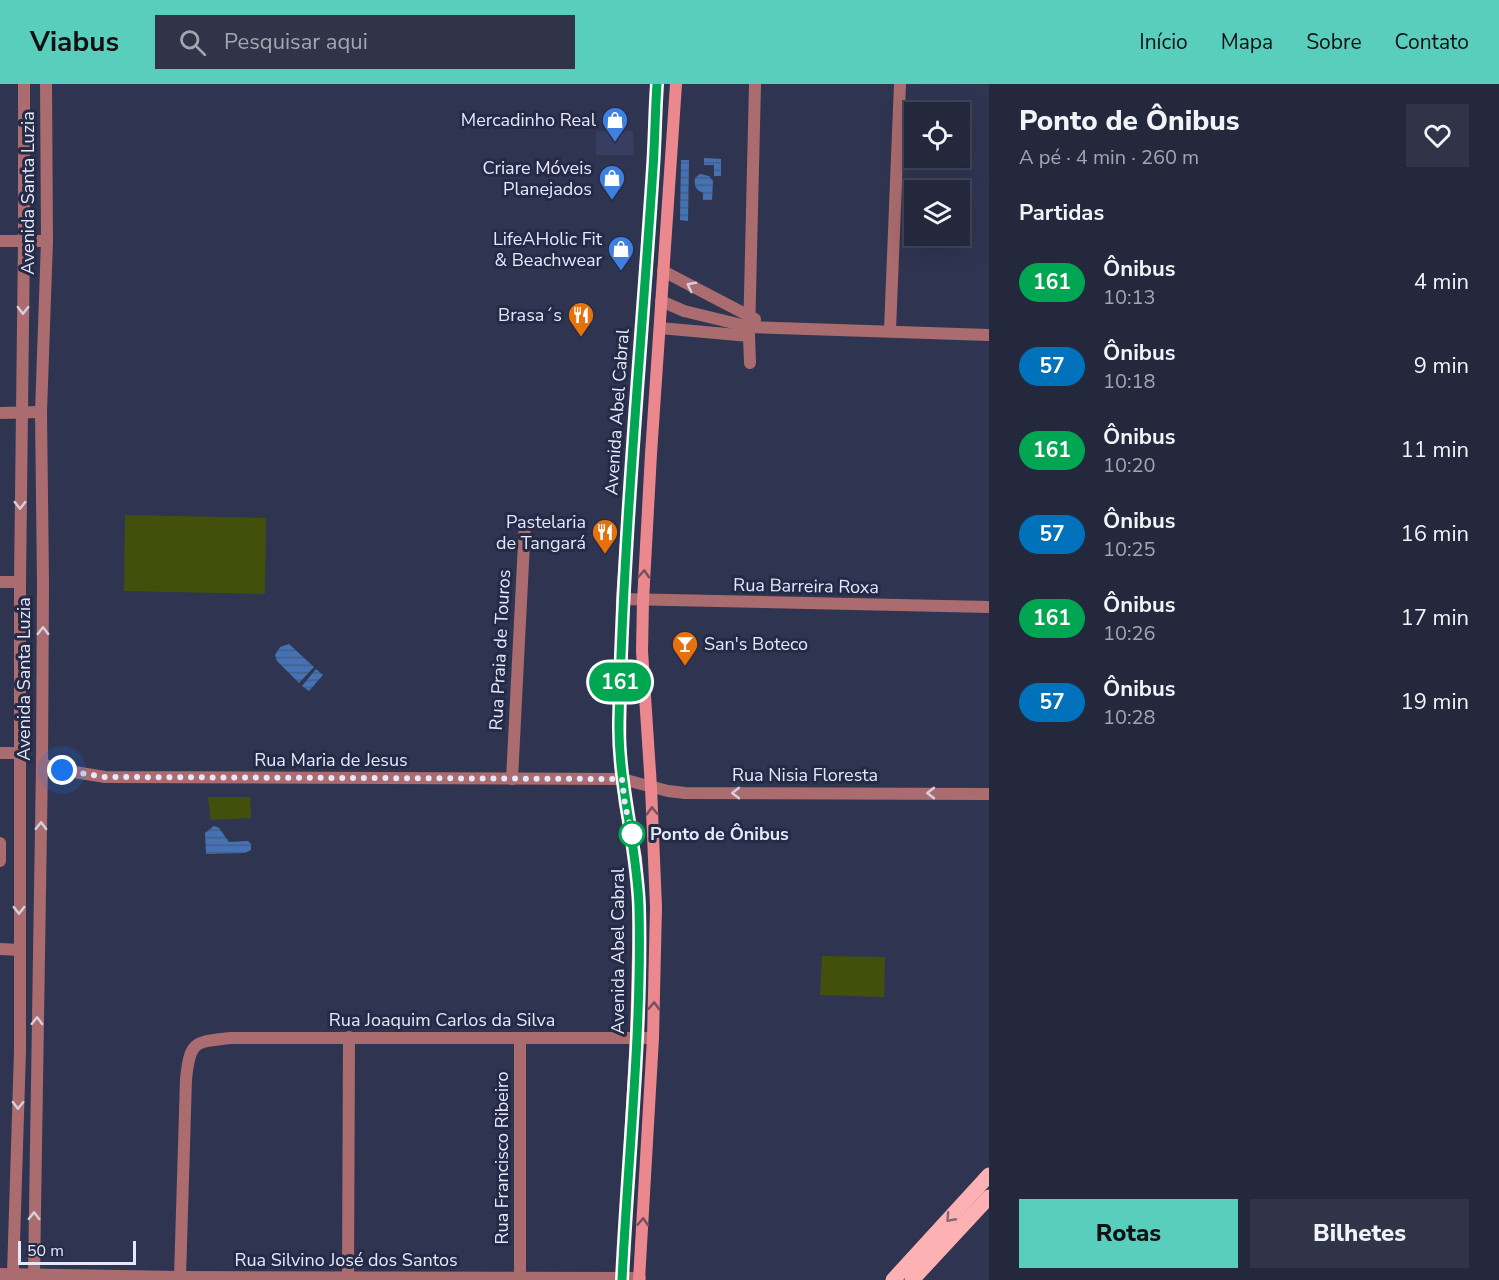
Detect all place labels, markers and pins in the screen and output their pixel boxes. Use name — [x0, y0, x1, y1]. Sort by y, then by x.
shop icon: Mercadinho Real — [600, 105, 630, 143]
place label: Mercadinho Real — [461, 108, 597, 132]
place label: Criare Móveis Planejados — [482, 156, 592, 201]
shop icon: Criare Móveis Planejados — [597, 163, 627, 201]
place label: LifeAHolic Fit & Beachwear — [493, 227, 603, 272]
shop icon: LifeAHolic Fit & Beachwear — [606, 234, 636, 272]
restaurant icon: Brasa´s — [566, 300, 596, 338]
place label: Brasa´s — [498, 303, 562, 327]
place label: Pastelaria de Tangará — [496, 510, 586, 555]
restaurant icon: Pastelaria de Tangará — [590, 517, 620, 555]
bar icon: San's Boteco — [670, 629, 700, 667]
place label: San's Boteco — [704, 632, 808, 656]
marker: Ponto de Ônibus — [619, 821, 645, 847]
place label: Ponto de Ônibus — [650, 822, 789, 846]

